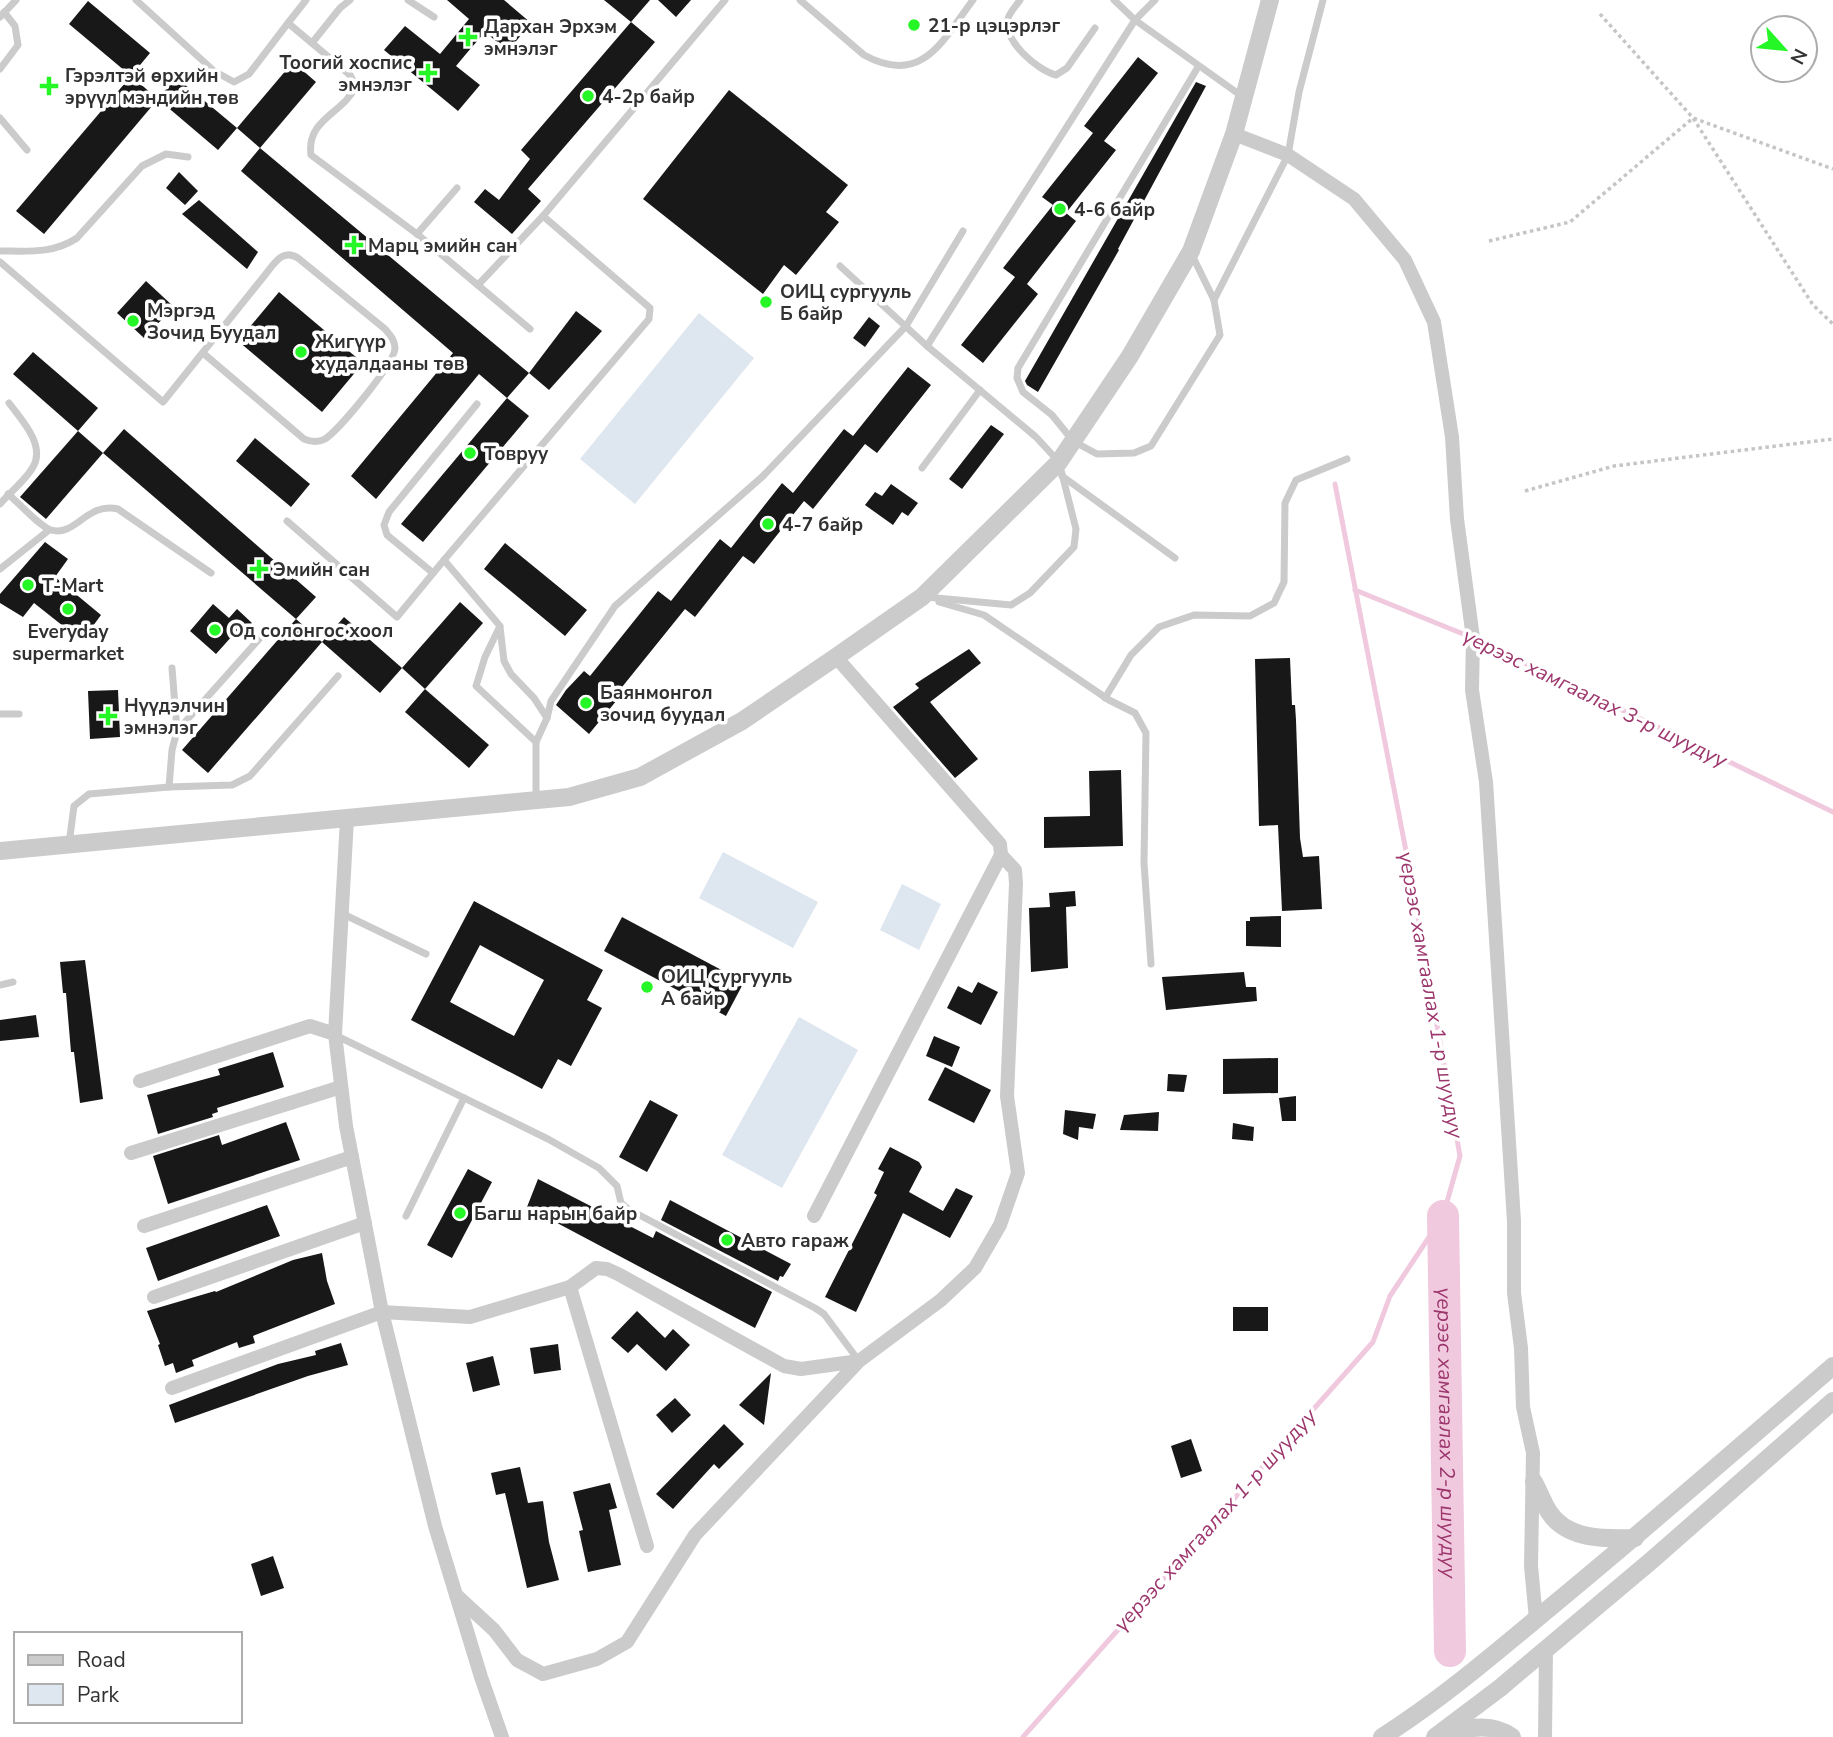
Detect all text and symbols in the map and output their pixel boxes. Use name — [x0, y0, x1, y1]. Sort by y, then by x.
place label: 21-р цэцэрлэг — [928, 13, 1061, 39]
place label: Дархан Эрхэм эмнэлэг — [484, 14, 617, 62]
north arrow — [1749, 14, 1819, 84]
marker: 21-р цэцэрлэг — [906, 17, 922, 33]
marker: Дархан Эрхэм эмнэлэг — [458, 27, 478, 47]
text: N — [1783, 44, 1813, 69]
place label: Тоогий хоспис эмнэлэг — [279, 50, 412, 98]
place label: Гэрэлтэй өрхийн эрүүл мэндийн төв — [65, 63, 239, 111]
marker: Тоогий хоспис эмнэлэг — [418, 63, 438, 83]
marker: Гэрэлтэй өрхийн эрүүл мэндийн төв — [39, 76, 59, 96]
place label: 4-2р байр — [602, 84, 695, 110]
marker: 4-2р байр — [580, 88, 596, 104]
place label: 4-6 байр — [1074, 197, 1155, 223]
marker: 4-6 байр — [1052, 201, 1068, 217]
place label: Марц эмийн сан — [368, 233, 518, 259]
marker: Марц эмийн сан — [346, 237, 362, 253]
place label: ОИЦ сургууль Б байр — [780, 279, 911, 327]
marker: ОИЦ сургууль Б байр — [758, 294, 774, 310]
place label: Мэргэд Зочид Буудал — [147, 298, 276, 346]
marker: Мэргэд Зочид Буудал — [125, 313, 141, 329]
place label: Жигүүр худалдааны төв — [315, 329, 465, 377]
marker: Жигүүр худалдааны төв — [293, 344, 309, 360]
place label: Товруу — [484, 441, 549, 467]
marker: Товруу — [462, 445, 478, 461]
place label: 4-7 байр — [782, 512, 863, 538]
marker: 4-7 байр — [760, 516, 776, 532]
place label: Эмийн сан — [273, 557, 370, 583]
marker: Эмийн сан — [251, 561, 267, 577]
place label: T-Mart — [42, 573, 104, 599]
marker: T-Mart — [20, 577, 36, 593]
marker: Everyday supermarket — [60, 601, 76, 617]
place label: Од солонгос хоол — [229, 618, 393, 644]
place label: Everyday supermarket — [12, 619, 124, 667]
marker: Од солонгос хоол — [207, 622, 223, 638]
water label: үерээс хамгаалах 3-р шуудуу — [1458, 622, 1733, 775]
place label: Баянмонгол зочид буудал — [600, 680, 725, 728]
place label: Нүүдэлчин эмнэлэг — [124, 693, 225, 741]
marker: Баянмонгол зочид буудал — [578, 695, 594, 711]
marker: Нүүдэлчин эмнэлэг — [98, 706, 118, 726]
water label: үерээс хамгаалах 1-р шуудуу — [1392, 849, 1470, 1142]
place label: ОИЦ сургууль А байр — [661, 964, 792, 1012]
marker: ОИЦ сургууль А байр — [639, 979, 655, 995]
place label: Багш нарын байр — [474, 1201, 637, 1227]
marker: Багш нарын байр — [452, 1205, 468, 1221]
place label: Авто гараж — [741, 1228, 849, 1254]
marker: Авто гараж — [719, 1232, 735, 1248]
water label: үерээс хамгаалах 2-р шуудуу — [1430, 1287, 1463, 1580]
water label: үерээс хамгаалах 1-р шуудуу — [1107, 1402, 1323, 1637]
legend — [14, 1632, 242, 1723]
text: Road — [77, 1646, 126, 1674]
text: Park — [77, 1681, 119, 1709]

